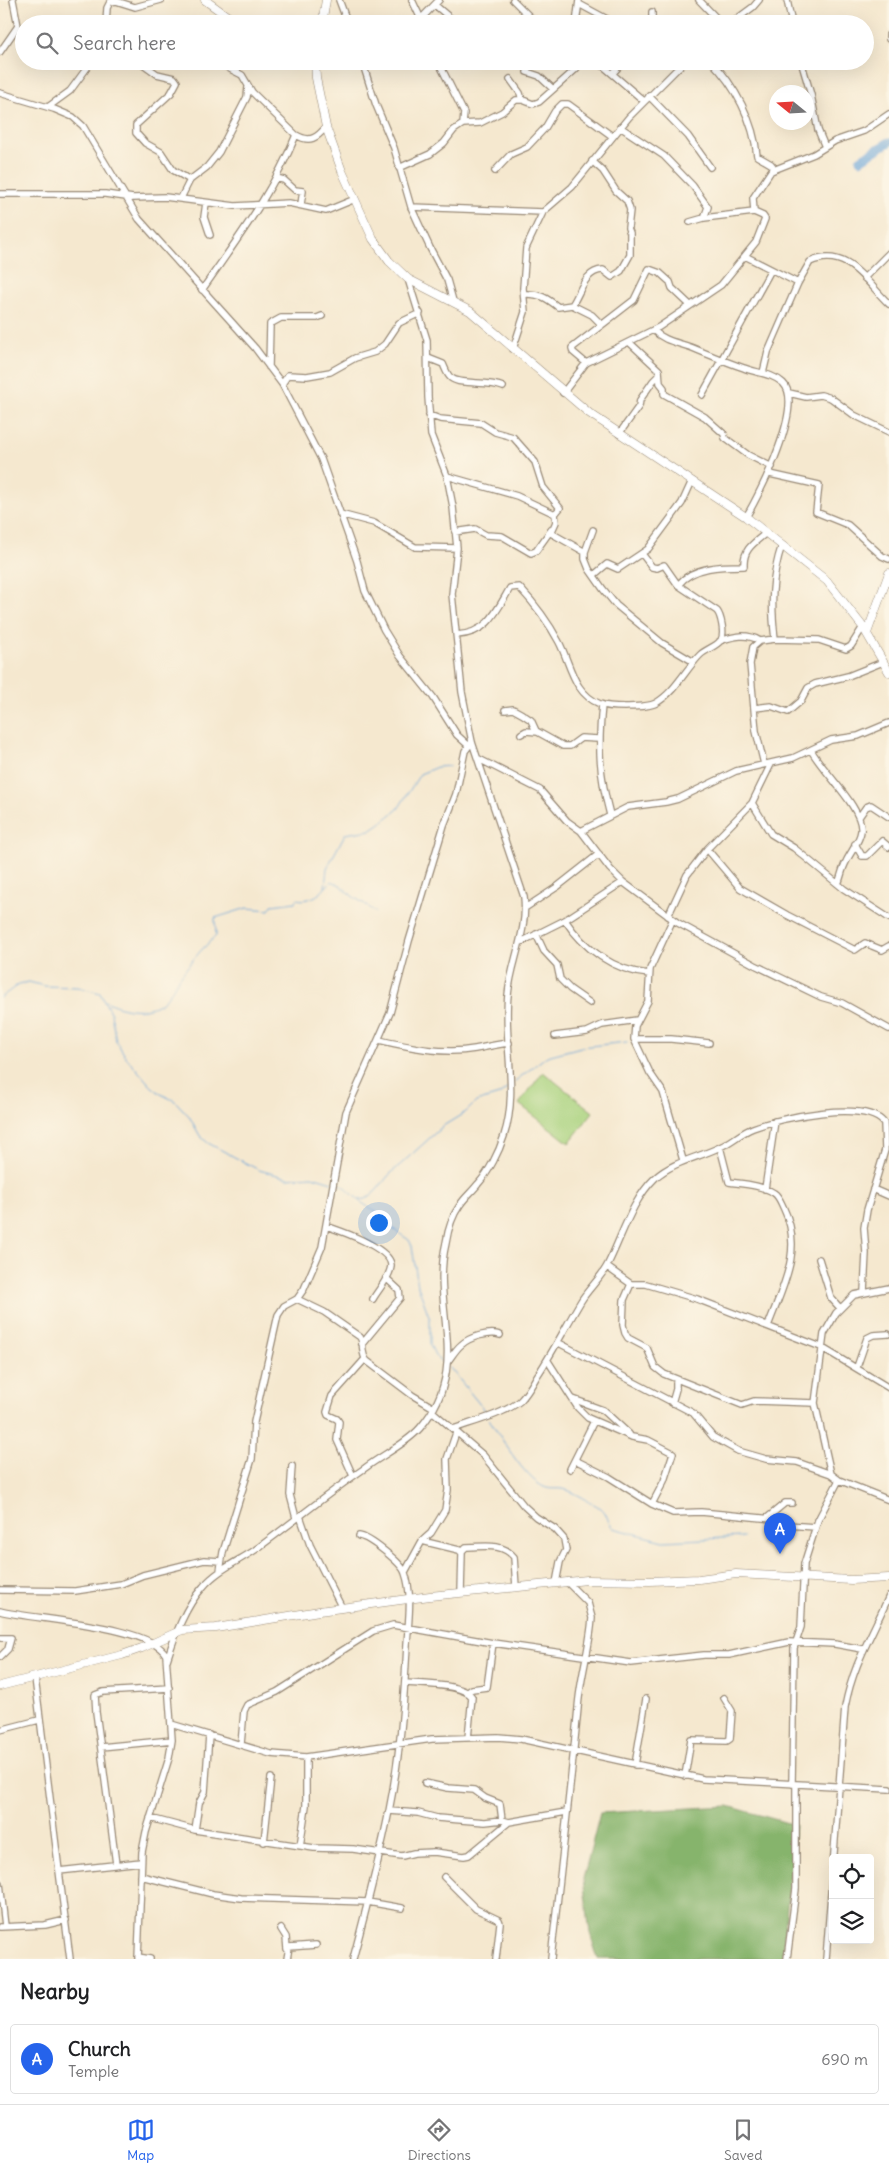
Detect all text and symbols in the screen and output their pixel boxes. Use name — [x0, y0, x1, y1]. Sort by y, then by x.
search box — [15, 15, 874, 70]
icon: search — [33, 29, 61, 57]
text: Search here — [73, 31, 176, 55]
north arrow — [769, 85, 814, 130]
your location — [366, 1210, 392, 1236]
pin: A — [764, 1513, 796, 1554]
map controls — [829, 1854, 874, 1944]
button: locate — [829, 1854, 874, 1899]
button: layers — [829, 1899, 874, 1944]
text: Nearby — [20, 1978, 90, 2005]
text: Church — [68, 2037, 131, 2061]
text: A — [32, 2049, 42, 2069]
text: 690 m — [821, 2049, 868, 2069]
text: Temple — [68, 2061, 119, 2081]
tab: Map — [127, 2116, 155, 2164]
tab: Directions — [408, 2116, 471, 2164]
tab: Saved — [724, 2116, 762, 2164]

